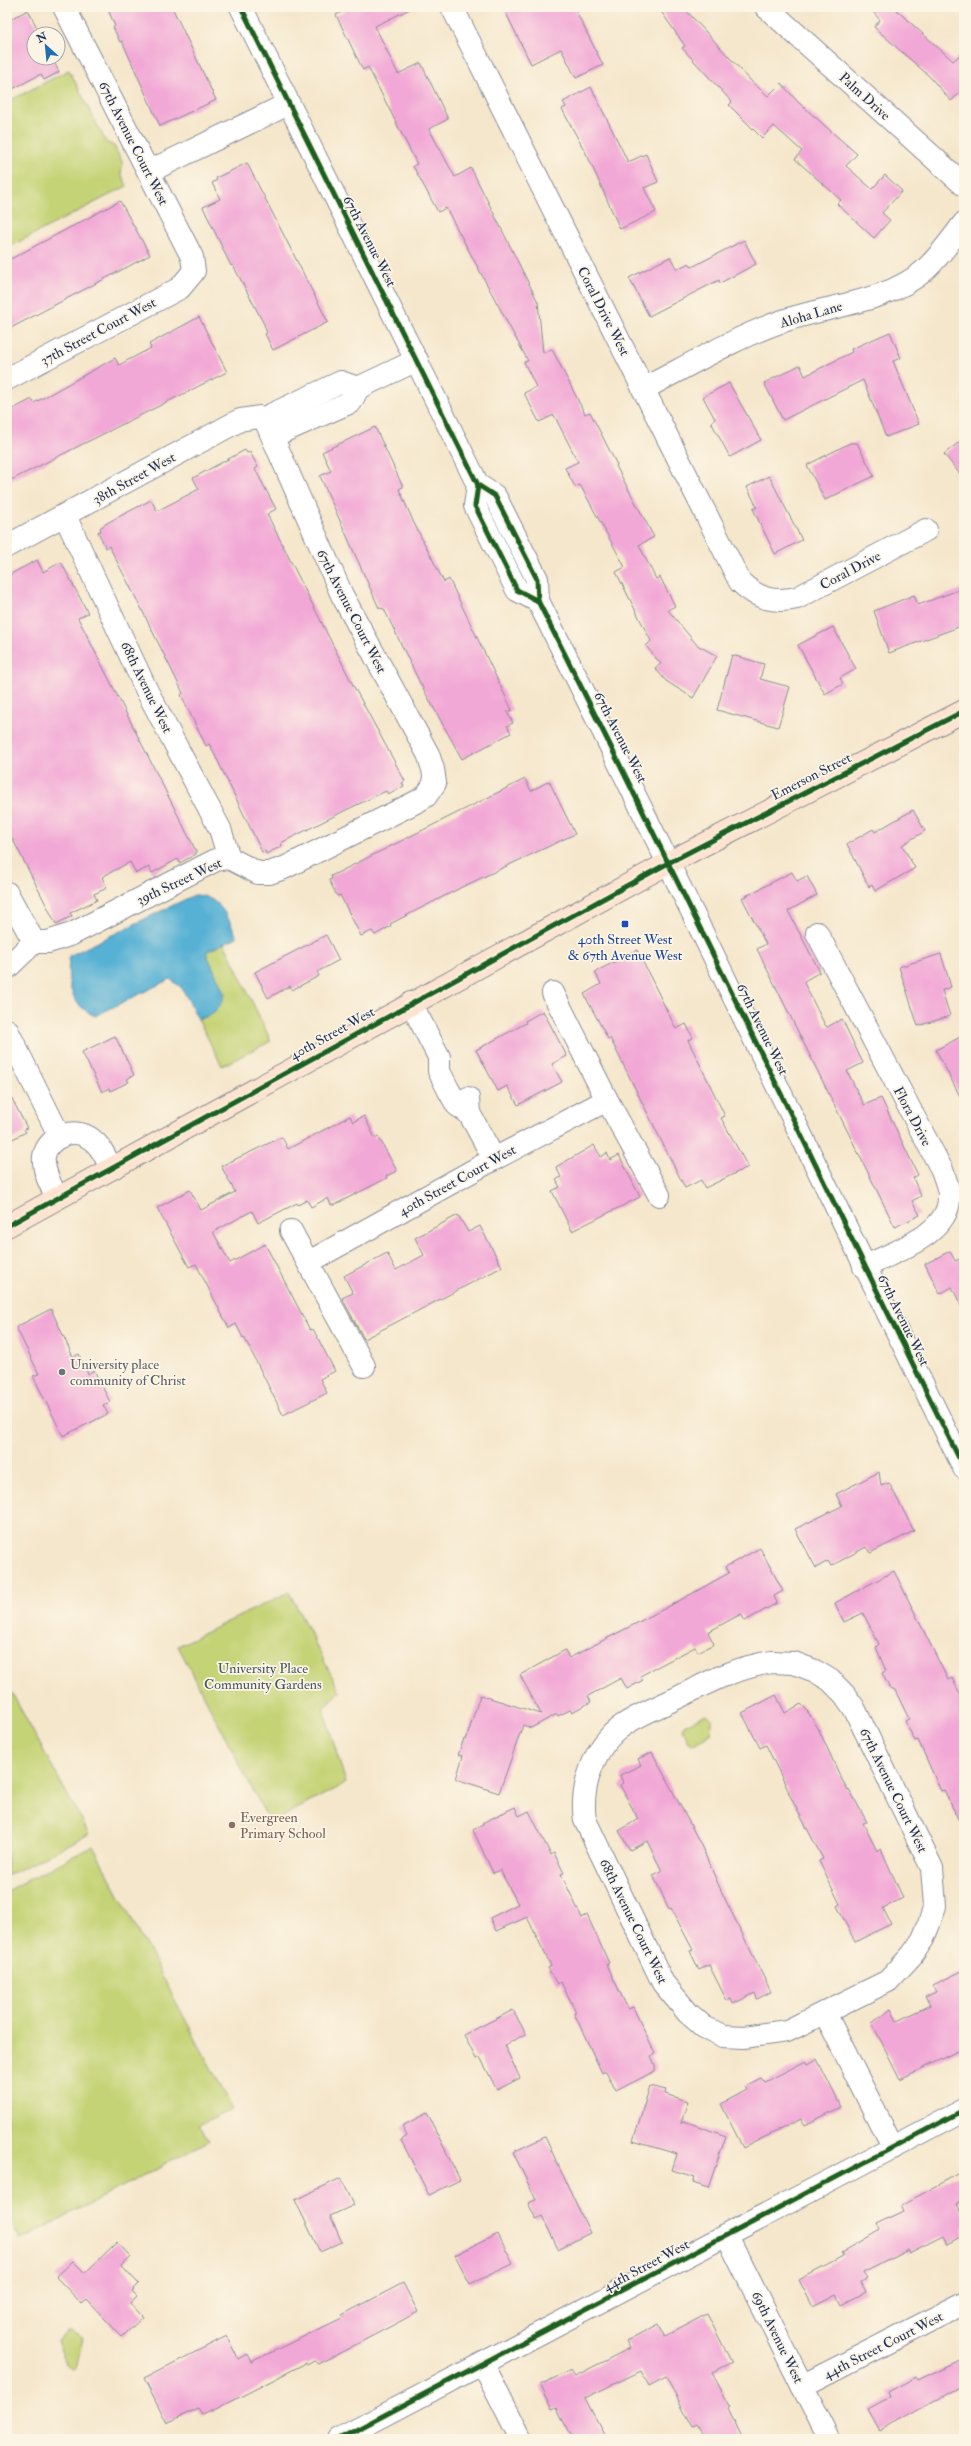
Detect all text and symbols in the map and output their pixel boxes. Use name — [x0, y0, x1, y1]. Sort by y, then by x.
north arrow — [26, 26, 66, 66]
text: N — [33, 29, 50, 46]
street label: Palm Drive — [836, 69, 894, 124]
street label: 67th Avenue Court West — [95, 78, 172, 208]
street label: 67th Avenue West — [339, 193, 400, 290]
street label: Coral Drive West — [574, 264, 634, 359]
street label: 37th Street Court West — [38, 294, 159, 369]
street label: Aloha Lane — [777, 297, 844, 332]
street label: 38th Street West — [90, 449, 179, 508]
street label: 67th Avenue Court West — [313, 546, 390, 676]
street label: Coral Drive — [817, 547, 884, 594]
street label: 68th Avenue West — [117, 639, 176, 736]
street label: 67th Avenue West — [590, 689, 651, 786]
street label: Emerson Street — [768, 749, 854, 804]
street label: 39th Street West — [134, 854, 225, 909]
marker: 40th Street West & 67th Avenue West — [620, 919, 630, 929]
place label: 40th Street West & 67th Avenue West — [568, 931, 683, 964]
street label: 67th Avenue West — [733, 981, 792, 1078]
street label: 40th Street West — [287, 1003, 378, 1064]
street label: Flora Drive — [890, 1084, 935, 1149]
street label: 40th Street Court West — [396, 1141, 519, 1220]
street label: 67th Avenue West — [874, 1272, 933, 1369]
place label: University place community of Christ — [70, 1356, 186, 1390]
marker: University place community of Christ — [57, 1367, 67, 1377]
park label: University Place Community Gardens — [204, 1660, 322, 1694]
street label: 67th Avenue Court West — [856, 1725, 931, 1856]
place label: Evergreen Primary School — [240, 1809, 326, 1843]
marker: Evergreen Primary School — [227, 1820, 237, 1830]
street label: 68th Avenue Court West — [596, 1856, 671, 1987]
street label: 44th Street West — [600, 2235, 692, 2295]
street label: 69th Avenue West — [748, 2288, 807, 2387]
street label: 44th Street Court West — [821, 2308, 946, 2383]

